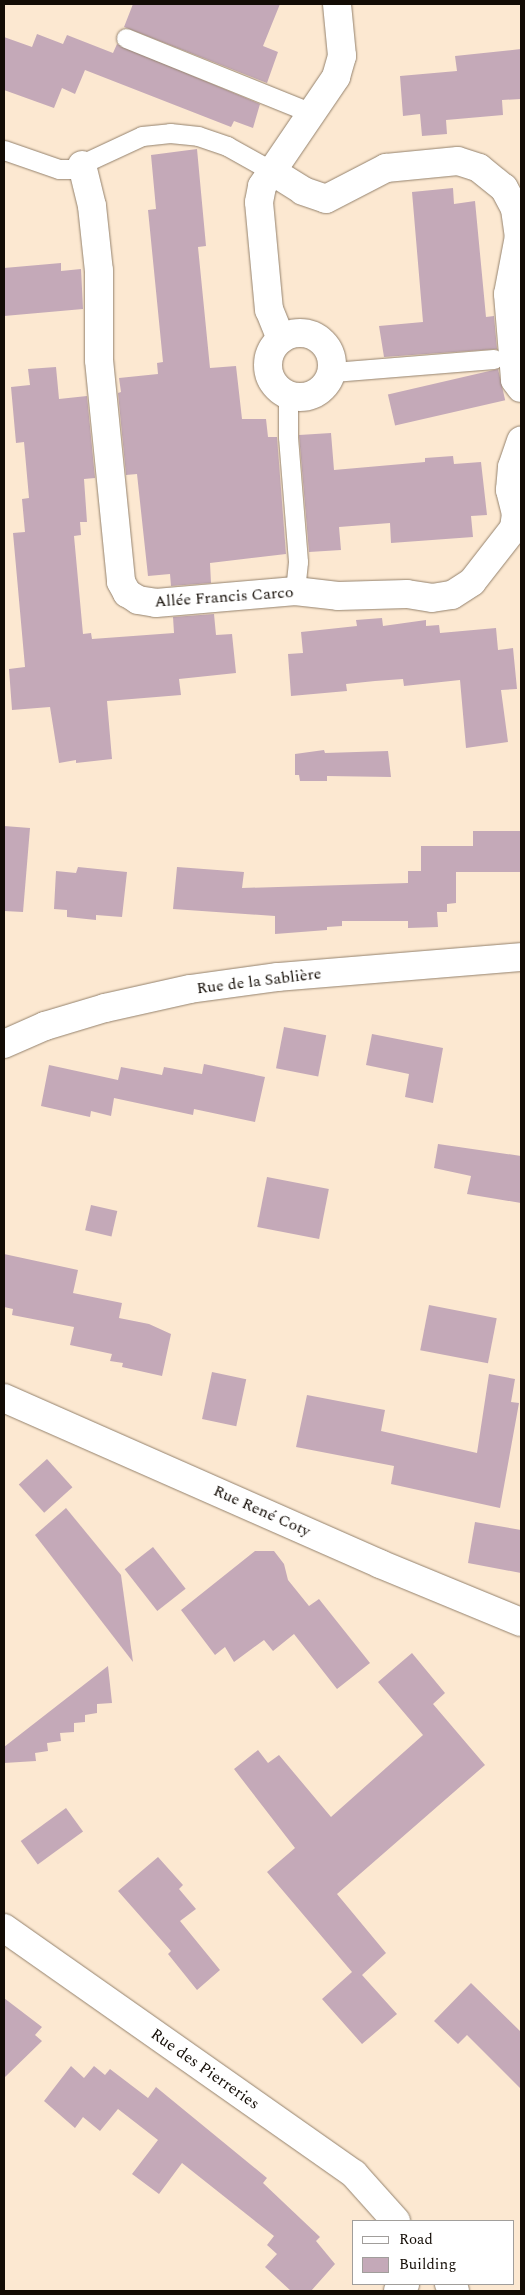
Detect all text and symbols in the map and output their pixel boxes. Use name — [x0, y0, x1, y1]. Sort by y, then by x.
street label: Allée Francis Carco — [154, 583, 294, 611]
street label: Rue de la Sablière — [196, 964, 322, 998]
street label: Rue René Coty — [210, 1481, 314, 1541]
street label: Rue des Pierreries — [147, 2024, 263, 2114]
legend — [352, 2220, 515, 2285]
text: Road — [399, 2228, 433, 2251]
text: Building — [399, 2253, 456, 2276]

